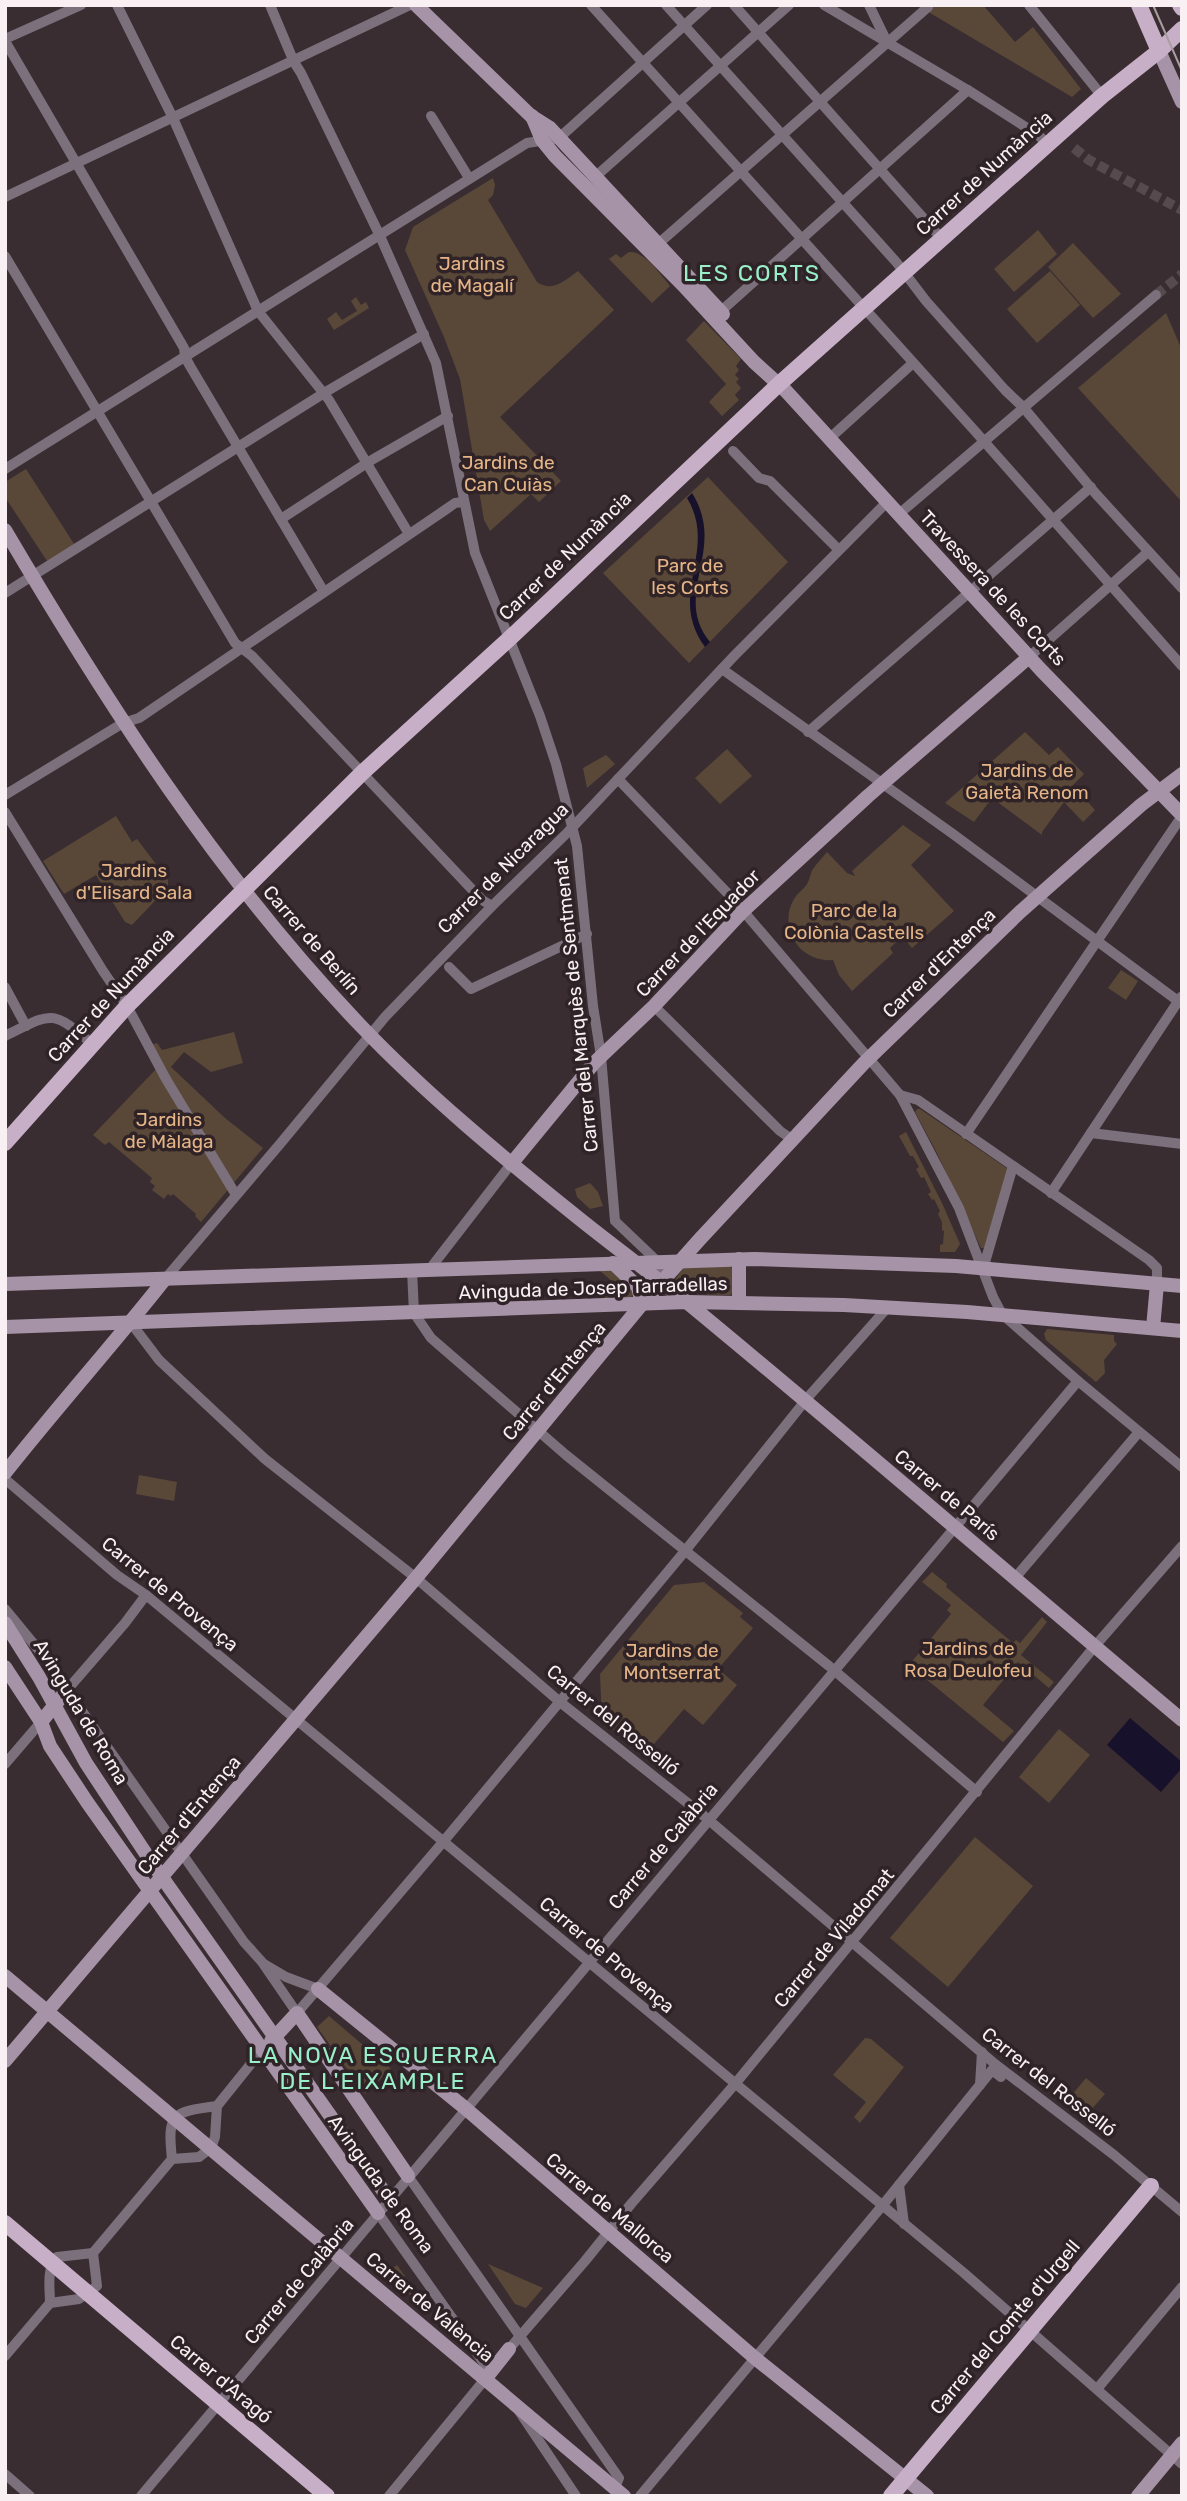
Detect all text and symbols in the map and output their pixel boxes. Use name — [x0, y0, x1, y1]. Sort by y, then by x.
street label: Carrer de Numància — [911, 106, 1057, 240]
park label: Jardins de Magalí — [430, 252, 515, 297]
district label: LES CORTS — [683, 259, 821, 287]
park label: Jardins de Can Cuiàs — [461, 451, 555, 496]
street label: Carrer de Numància — [494, 487, 636, 625]
street label: Travessera de les Corts — [915, 506, 1071, 670]
park label: Parc de les Corts — [651, 554, 729, 599]
park label: Jardins de Gaietà Renom — [965, 759, 1089, 804]
street label: Carrer de Nicaragua — [433, 798, 573, 938]
street label: Carrer del Marquès de Sentmenat — [549, 856, 603, 1153]
park label: Jardins d'Elisard Sala — [76, 859, 192, 904]
street label: Carrer de l'Equador — [631, 864, 765, 1002]
street label: Carrer de Berlín — [258, 881, 366, 999]
park label: Parc de la Colònia Castells — [784, 899, 924, 944]
street label: Carrer d'Entença — [878, 903, 1000, 1023]
street label: Carrer de Numància — [43, 923, 179, 1067]
park label: Jardins de Màlaga — [124, 1108, 214, 1153]
street label: Avinguda de Josep Tarradellas — [458, 1272, 728, 1304]
street label: Carrer d'Entença — [497, 1317, 611, 1445]
street label: Carrer de París — [890, 1444, 1004, 1546]
street label: Carrer de Provença — [97, 1532, 243, 1656]
street label: Avinguda de Roma — [29, 1635, 133, 1789]
park label: Jardins de Rosa Deulofeu — [904, 1637, 1032, 1682]
park label: Jardins de Montserrat — [623, 1639, 721, 1684]
street label: Carrer del Rosselló — [542, 1659, 684, 1781]
street label: Carrer d'Entença — [132, 1751, 246, 1879]
street label: Carrer de Calàbria — [603, 1778, 723, 1914]
street label: Carrer de Viladomat — [769, 1863, 899, 2012]
street label: Carrer de Provença — [535, 1892, 679, 2018]
street label: Carrer del Rosselló — [977, 2022, 1121, 2142]
district label: LA NOVA ESQUERRA DE L'EIXAMPLE — [248, 2041, 498, 2095]
street label: Avinguda de Roma — [323, 2110, 439, 2258]
street label: Carrer de Mallorca — [541, 2148, 679, 2268]
street label: Carrer de Calàbria — [239, 2213, 359, 2349]
street label: Carrer del Comte d'Urgell — [925, 2235, 1085, 2419]
street label: Carrer de València — [361, 2247, 499, 2367]
street label: Carrer d'Aragó — [165, 2330, 277, 2428]

